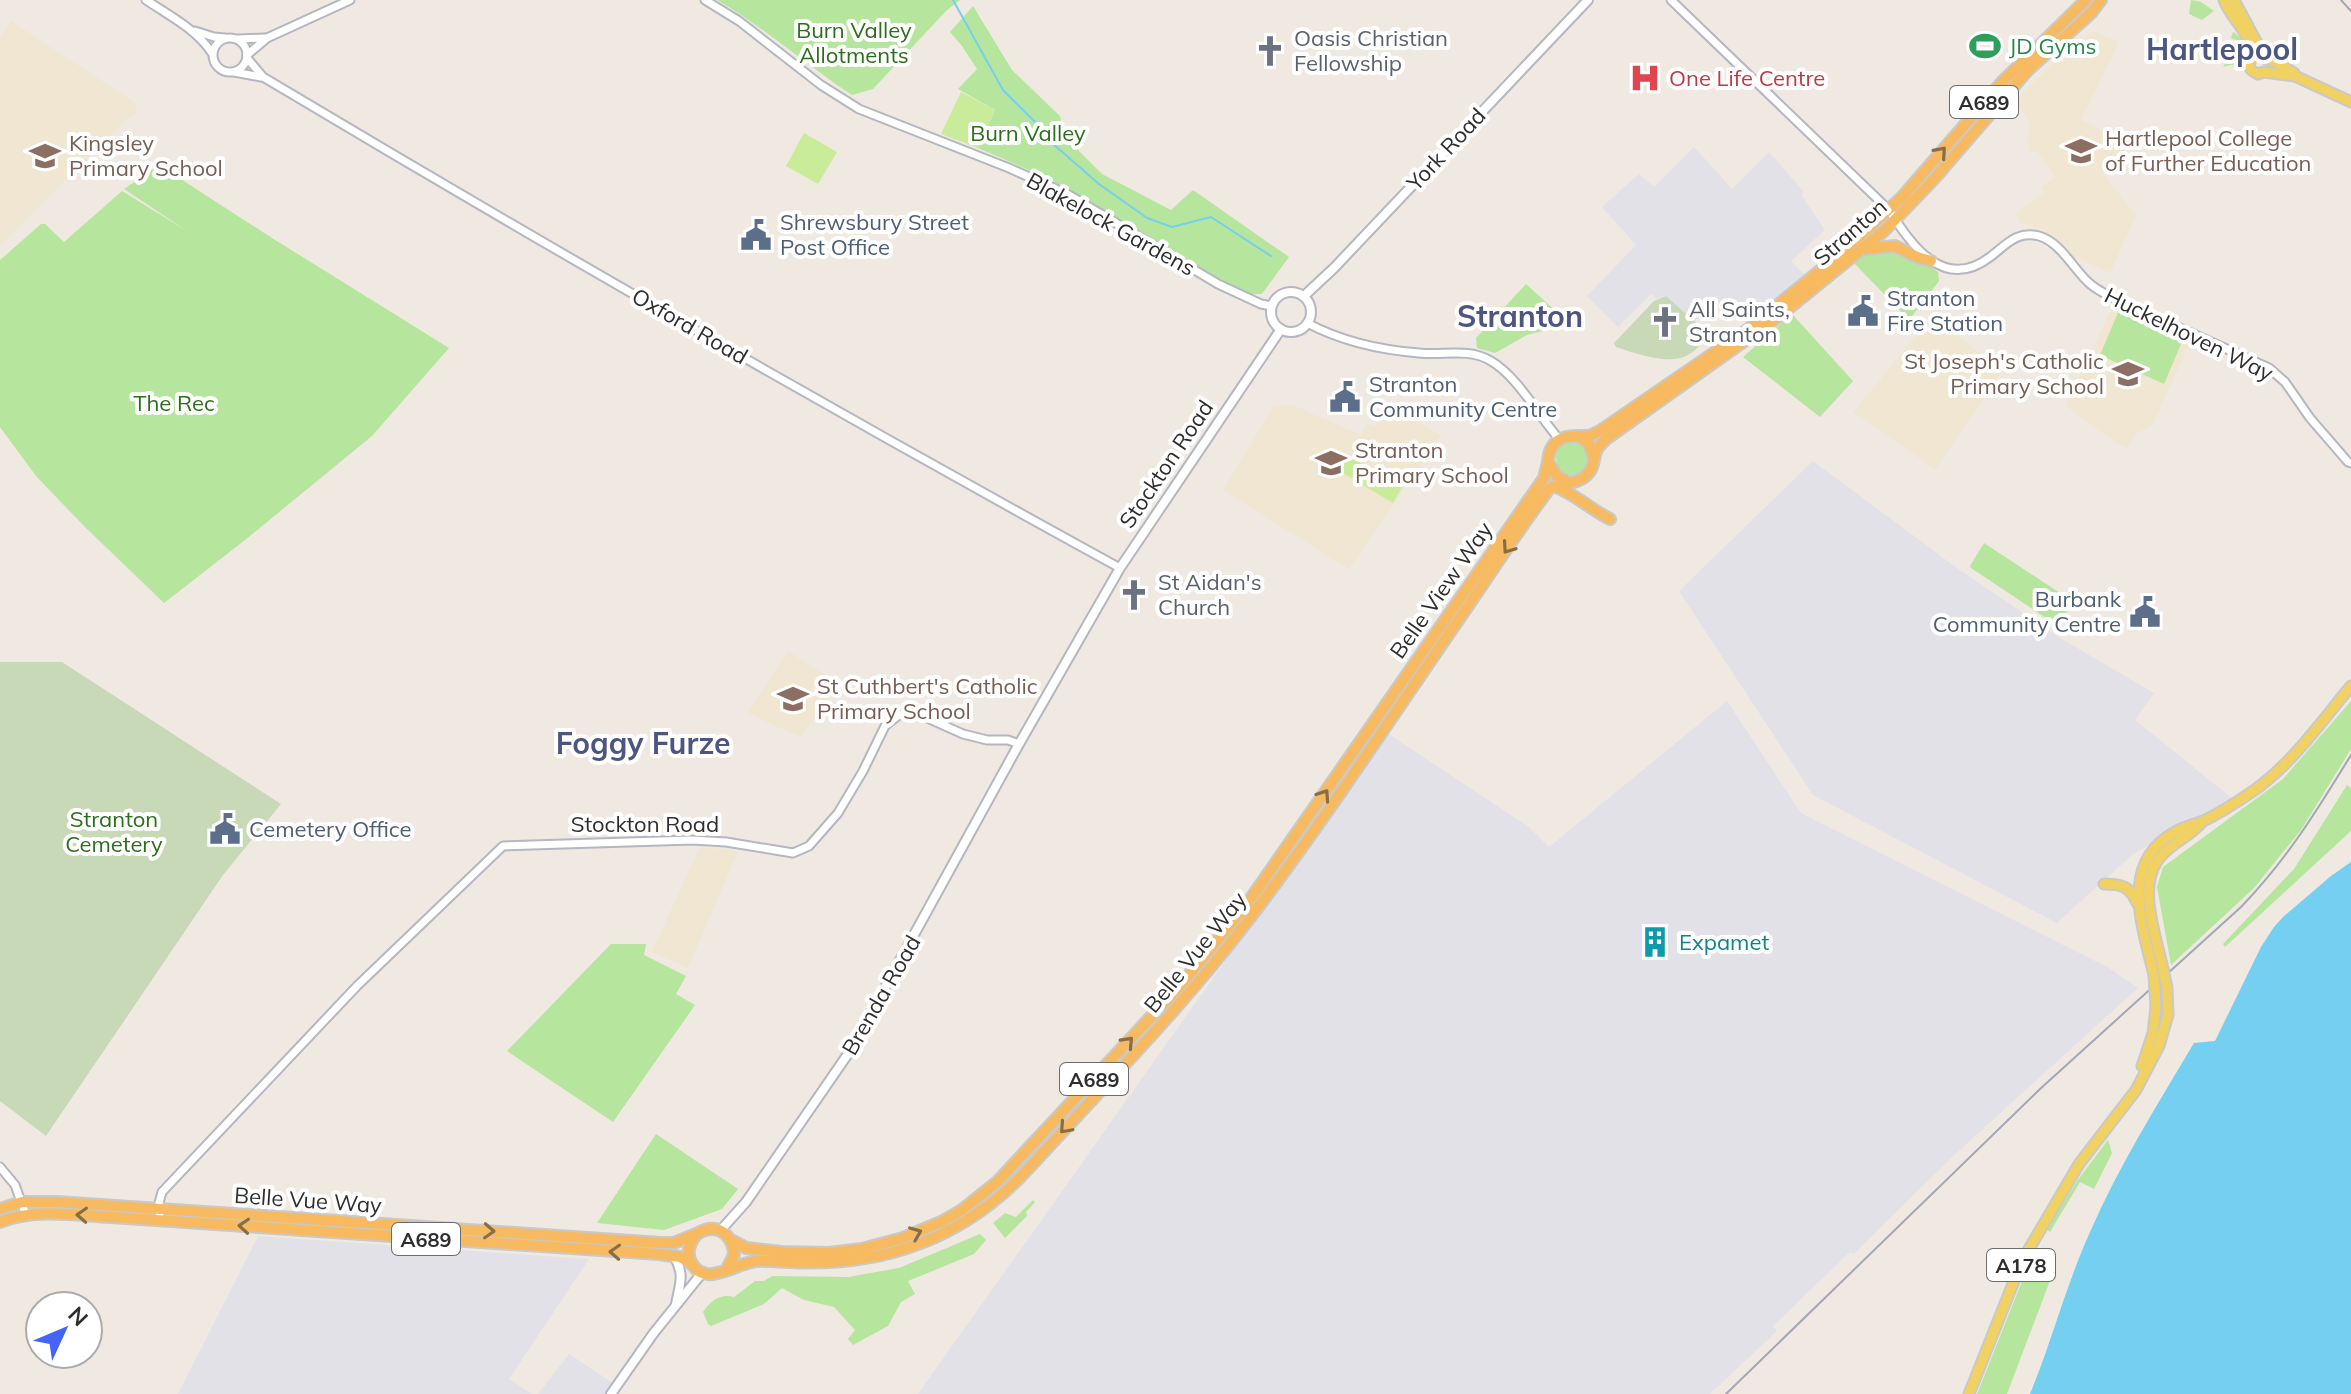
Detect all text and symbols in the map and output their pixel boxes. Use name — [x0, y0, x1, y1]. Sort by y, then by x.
park label: Burn Valley Allotments — [796, 16, 912, 69]
place label: Oasis Christian Fellowship — [1294, 24, 1448, 77]
sports icon: JD Gyms — [1968, 29, 2002, 63]
district label: Hartlepool — [2146, 30, 2298, 68]
place label: JD Gyms — [2009, 32, 2096, 60]
church icon: Oasis Christian Fellowship — [1253, 34, 1287, 68]
hospital icon: One Life Centre — [1628, 61, 1662, 95]
place label: One Life Centre — [1669, 64, 1825, 92]
road number: A689 — [1950, 86, 2018, 118]
street label: York Road — [1400, 102, 1491, 197]
park label: Burn Valley — [970, 119, 1086, 147]
place label: Hartlepool College of Further Education — [2105, 124, 2311, 177]
place label: Kingsley Primary School — [69, 129, 223, 182]
school or university icon: Hartlepool College of Further Education — [2064, 134, 2098, 168]
school or university icon: Kingsley Primary School — [28, 139, 62, 173]
one-way arrow — [1931, 147, 1946, 162]
street label: Blakelock Gardens — [1022, 166, 1200, 282]
street label: Stranton — [1807, 192, 1893, 272]
place label: Shrewsbury Street Post Office — [780, 208, 969, 261]
public building icon: Shrewsbury Street Post Office — [739, 218, 773, 252]
street label: Huckelhoven Way — [2100, 281, 2278, 387]
street label: Oxford Road — [627, 282, 753, 370]
place label: Stranton Fire Station — [1887, 284, 2003, 337]
public building icon: Stranton Fire Station — [1846, 294, 1880, 328]
place label: All Saints, Stranton — [1689, 295, 1790, 348]
district label: Stranton — [1457, 297, 1583, 335]
church icon: All Saints, Stranton — [1648, 305, 1682, 339]
place label: St Joseph's Catholic Primary School — [1904, 347, 2104, 400]
school or university icon: St Joseph's Catholic Primary School — [2111, 357, 2145, 391]
place label: Stranton Community Centre — [1369, 370, 1557, 423]
public building icon: Stranton Community Centre — [1328, 380, 1362, 414]
park label: The Rec — [133, 389, 215, 417]
street label: Stockton Road — [1113, 395, 1219, 533]
place label: Stranton Primary School — [1355, 436, 1509, 489]
school or university icon: Stranton Primary School — [1314, 446, 1348, 480]
street label: Belle View Way — [1384, 516, 1499, 664]
one-way arrow — [1503, 540, 1518, 554]
place label: St Aidan's Church — [1158, 568, 1262, 621]
church icon: St Aidan's Church — [1117, 578, 1151, 612]
place label: Burbank Community Centre — [1933, 585, 2122, 638]
public building icon: Burbank Community Centre — [2128, 595, 2162, 629]
place label: St Cuthbert's Catholic Primary School — [817, 672, 1038, 725]
school or university icon: St Cuthbert's Catholic Primary School — [776, 682, 810, 716]
district label: Foggy Furze — [556, 724, 730, 762]
one-way arrow — [1314, 789, 1329, 803]
park label: Stranton Cemetery — [65, 805, 163, 858]
street label: Stockton Road — [571, 810, 719, 838]
public building icon: Cemetery Office — [208, 812, 242, 846]
place label: Cemetery Office — [249, 815, 411, 843]
street label: Belle Vue Way — [1138, 886, 1253, 1018]
building icon: Expamet — [1638, 925, 1672, 959]
place label: Expamet — [1679, 928, 1769, 956]
street label: Brenda Road — [835, 930, 927, 1060]
one-way arrow — [1118, 1037, 1133, 1051]
road number: A689 — [1060, 1063, 1128, 1095]
one-way arrow — [1060, 1119, 1074, 1134]
street label: Belle Vue Way — [233, 1181, 383, 1219]
one-way arrow — [75, 1207, 88, 1224]
one-way arrow — [237, 1218, 250, 1235]
road number: A689 — [392, 1223, 460, 1255]
one-way arrow — [483, 1223, 496, 1240]
one-way arrow — [908, 1226, 922, 1243]
one-way arrow — [608, 1243, 621, 1260]
road number: A178 — [1987, 1249, 2055, 1281]
north arrow — [24, 1290, 104, 1370]
text: N — [63, 1300, 94, 1332]

